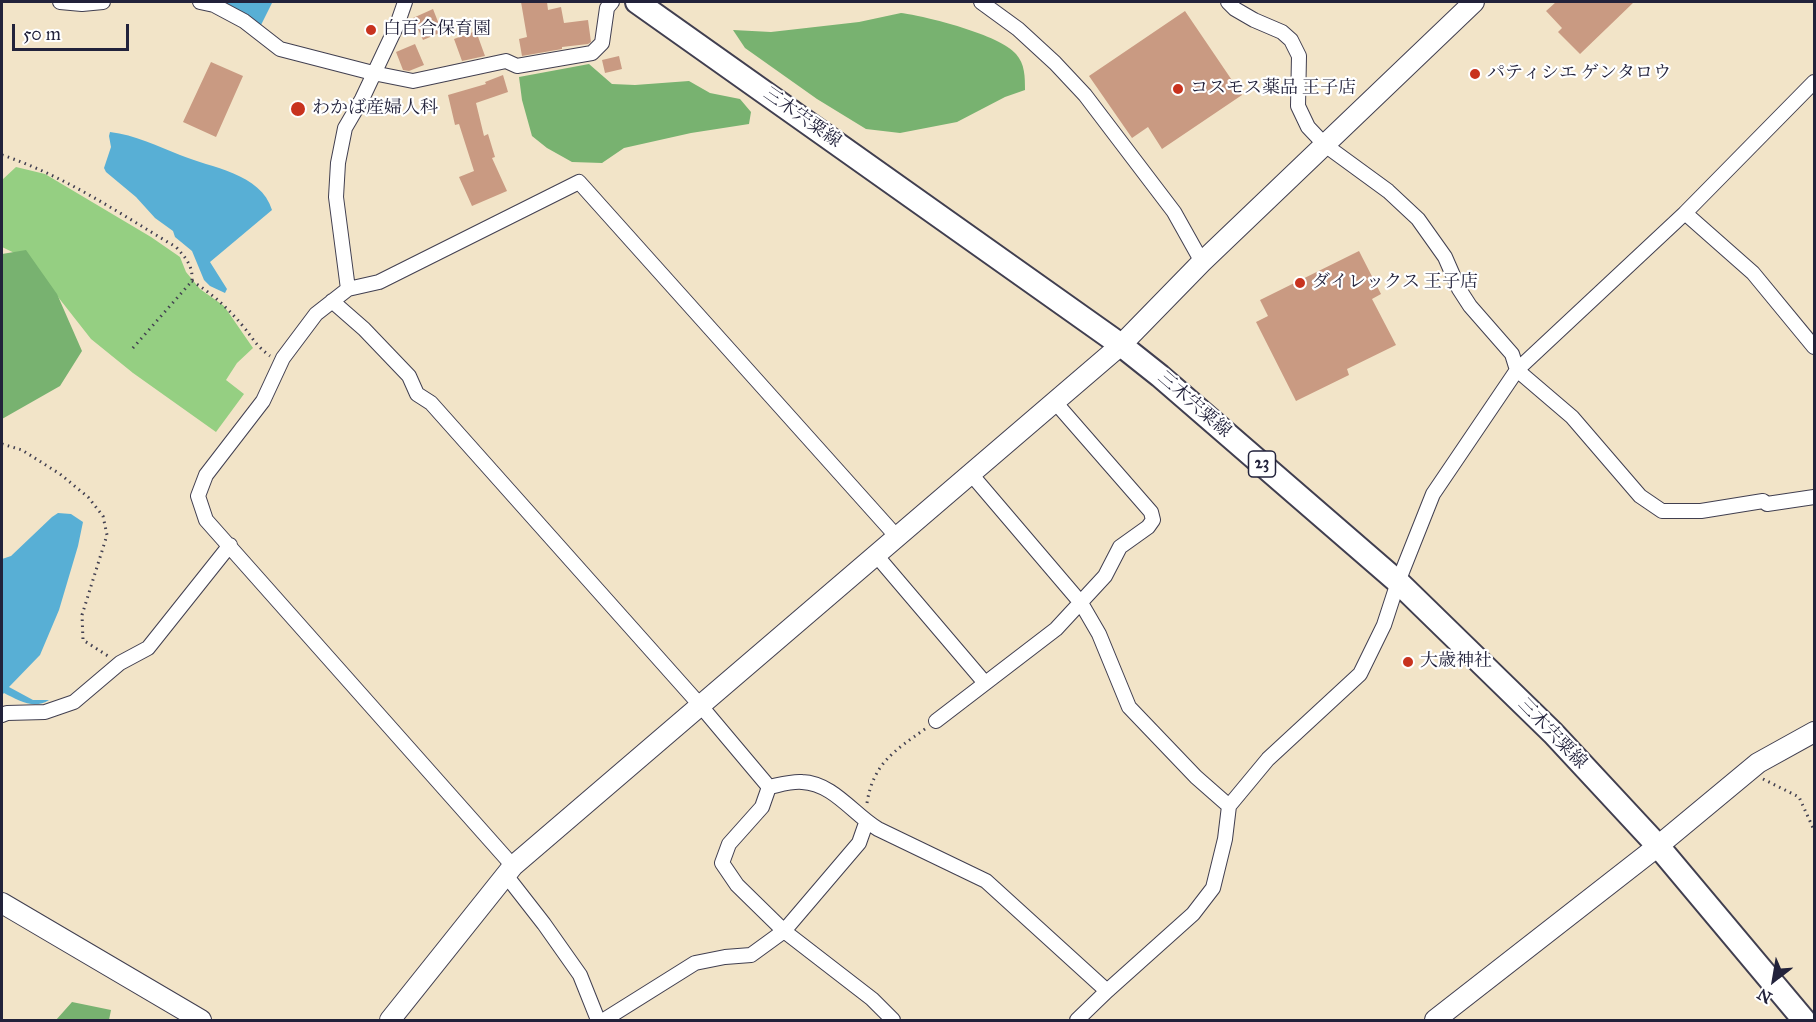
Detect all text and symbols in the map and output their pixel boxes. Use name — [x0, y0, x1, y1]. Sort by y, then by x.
scale bar — [15, 12, 132, 50]
place label: 白百合保育園 — [383, 19, 491, 41]
text: 50 m — [23, 23, 61, 45]
marker: 白百合保育園 — [364, 23, 378, 37]
place label: パティシエ ゲンタロウ — [1487, 63, 1671, 85]
marker: パティシエ ゲンタロウ — [1468, 67, 1482, 81]
place label: コスモス薬品 王子店 — [1190, 78, 1356, 100]
marker: コスモス薬品 王子店 — [1171, 82, 1185, 96]
street label: 三木宍粟線 — [759, 83, 845, 153]
place label: わかば産婦人科 — [312, 98, 438, 120]
marker: わかば産婦人科 — [289, 100, 307, 118]
place label: ダイレックス 王子店 — [1312, 272, 1478, 294]
marker: ダイレックス 王子店 — [1293, 276, 1307, 290]
street label: 三木宍粟線 — [1153, 367, 1235, 443]
road number: 23 — [1248, 451, 1276, 477]
place label: 大歳神社 — [1420, 651, 1492, 673]
marker: 大歳神社 — [1401, 655, 1415, 669]
street label: 三木宍粟線 — [1513, 694, 1591, 774]
north arrow — [1744, 950, 1804, 1010]
text: N — [1754, 984, 1775, 1008]

